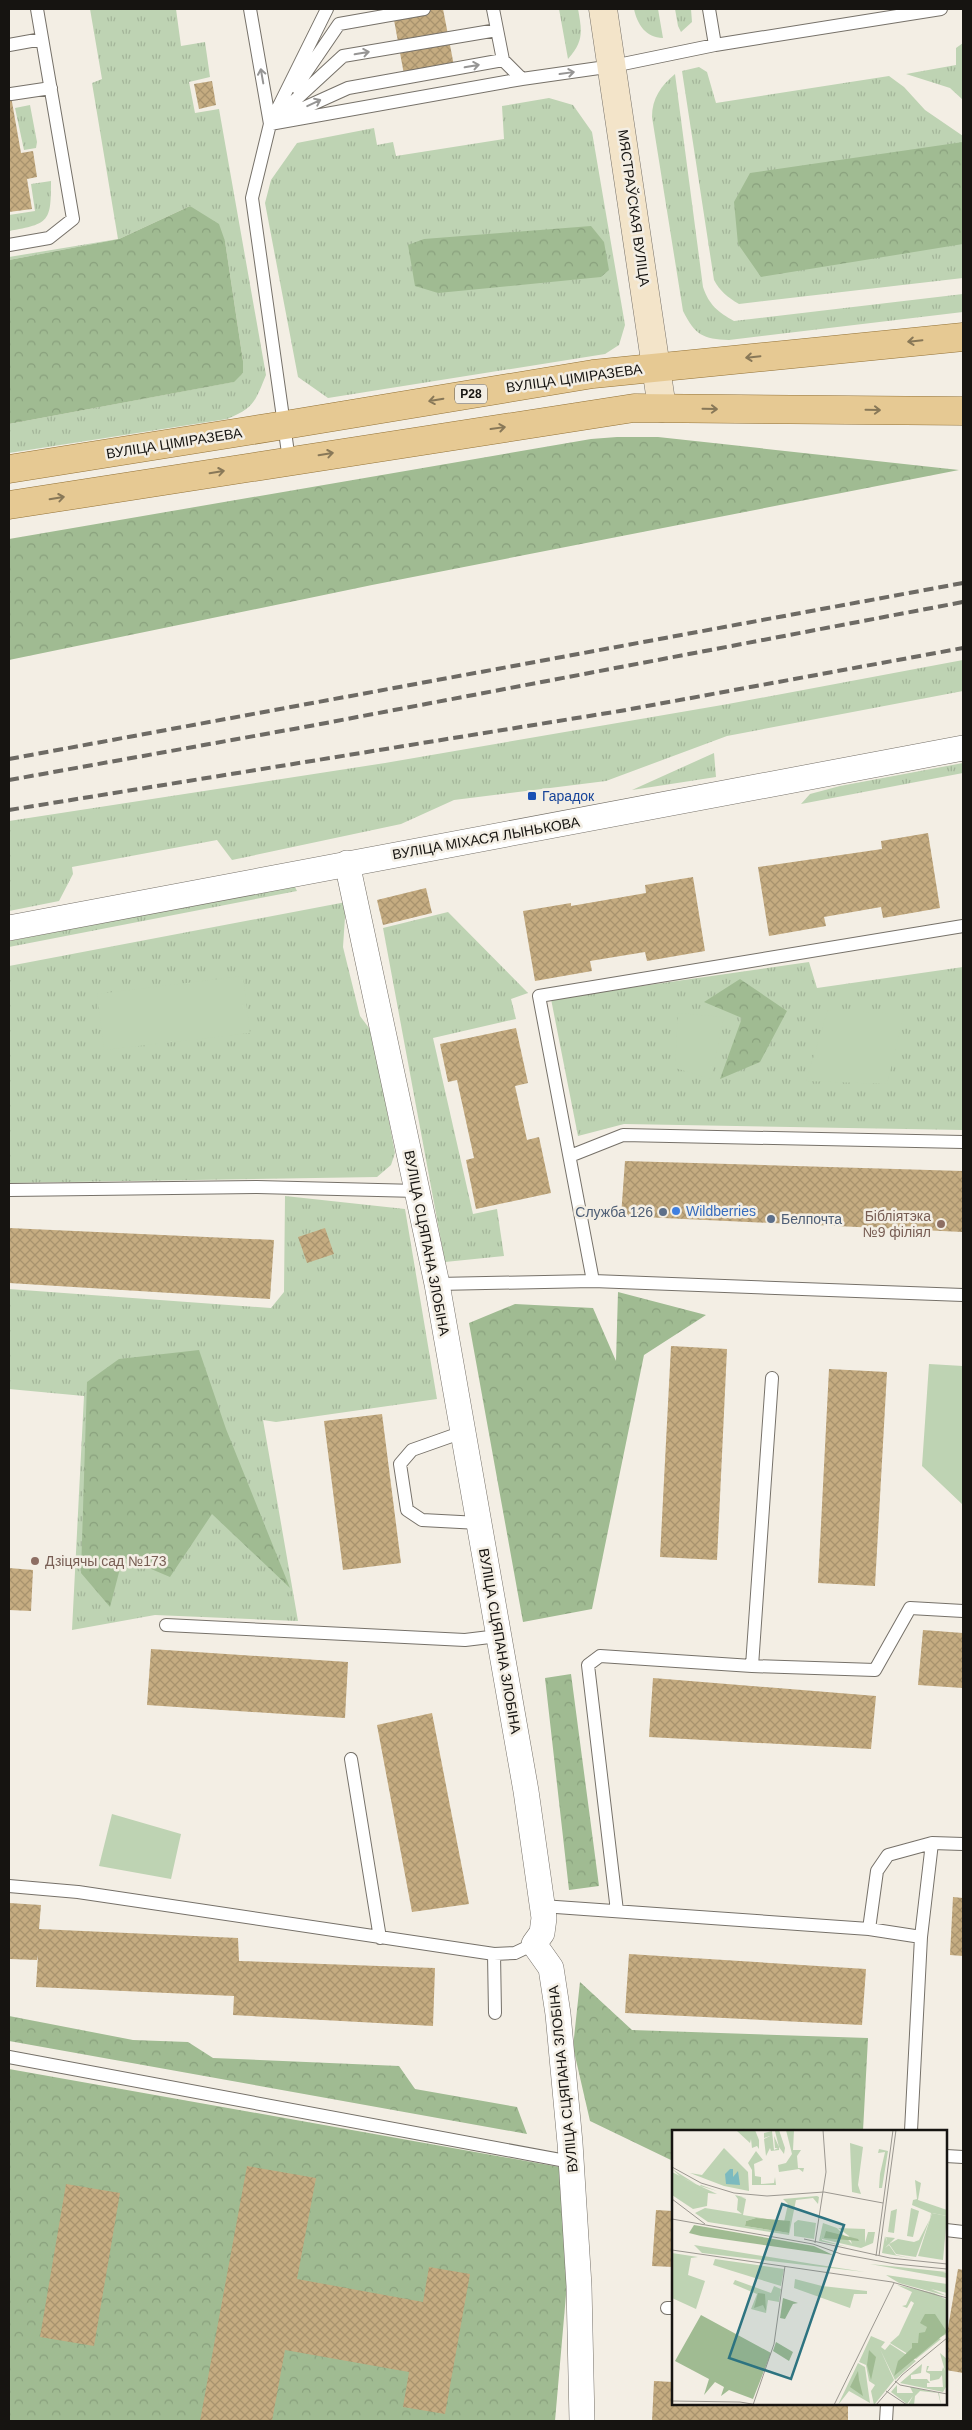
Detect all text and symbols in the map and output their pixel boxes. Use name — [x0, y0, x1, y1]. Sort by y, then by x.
one-way arrow — [354, 48, 370, 58]
one-way arrow — [463, 60, 479, 70]
one-way arrow — [559, 67, 575, 77]
one-way arrow — [256, 68, 266, 84]
one-way arrow — [307, 98, 322, 108]
street label: МЯСТРАЎСКАЯ ВУЛІЦА — [615, 128, 654, 288]
one-way arrow — [907, 337, 923, 346]
one-way arrow — [745, 352, 761, 362]
street label: ВУЛІЦА ЦІМІРАЗЕВА — [505, 360, 644, 395]
road number: Р28 — [455, 384, 487, 404]
one-way arrow — [428, 396, 444, 406]
one-way arrow — [702, 404, 718, 414]
one-way arrow — [864, 405, 881, 415]
one-way arrow — [489, 423, 505, 433]
street label: ВУЛІЦА ЦІМІРАЗЕВА — [105, 424, 244, 462]
one-way arrow — [318, 449, 334, 459]
one-way arrow — [209, 467, 225, 477]
one-way arrow — [49, 492, 65, 502]
place label: Гарадок — [542, 788, 595, 804]
marker: Гарадок — [526, 790, 538, 802]
street label: ВУЛІЦА МІХАСЯ ЛЫНЬКОВА — [391, 814, 582, 862]
street label: ВУЛІЦА СЦЯПАНА ЗЛОБІНА — [401, 1149, 453, 1338]
place label: Wildberries — [686, 1203, 756, 1219]
place label: Служба 126 — [575, 1204, 653, 1220]
marker: Wildberries — [670, 1205, 682, 1217]
marker: Служба 126 — [657, 1206, 669, 1218]
place label: Бібліятэка №9 філіял — [863, 1208, 931, 1240]
place label: Белпочта — [781, 1211, 842, 1227]
marker: Белпочта — [765, 1213, 777, 1225]
marker: Бібліятэка №9 філіял — [935, 1218, 947, 1230]
street label: ВУЛІЦА СЦЯПАНА ЗЛОБІНА — [476, 1547, 524, 1736]
place label: Дзіцячы сад №173 — [45, 1553, 167, 1569]
marker: Дзіцячы сад №173 — [29, 1555, 41, 1567]
street label: ВУЛІЦА СЦЯПАНА ЗЛОБІНА — [545, 1984, 581, 2173]
inset map — [672, 2130, 947, 2405]

